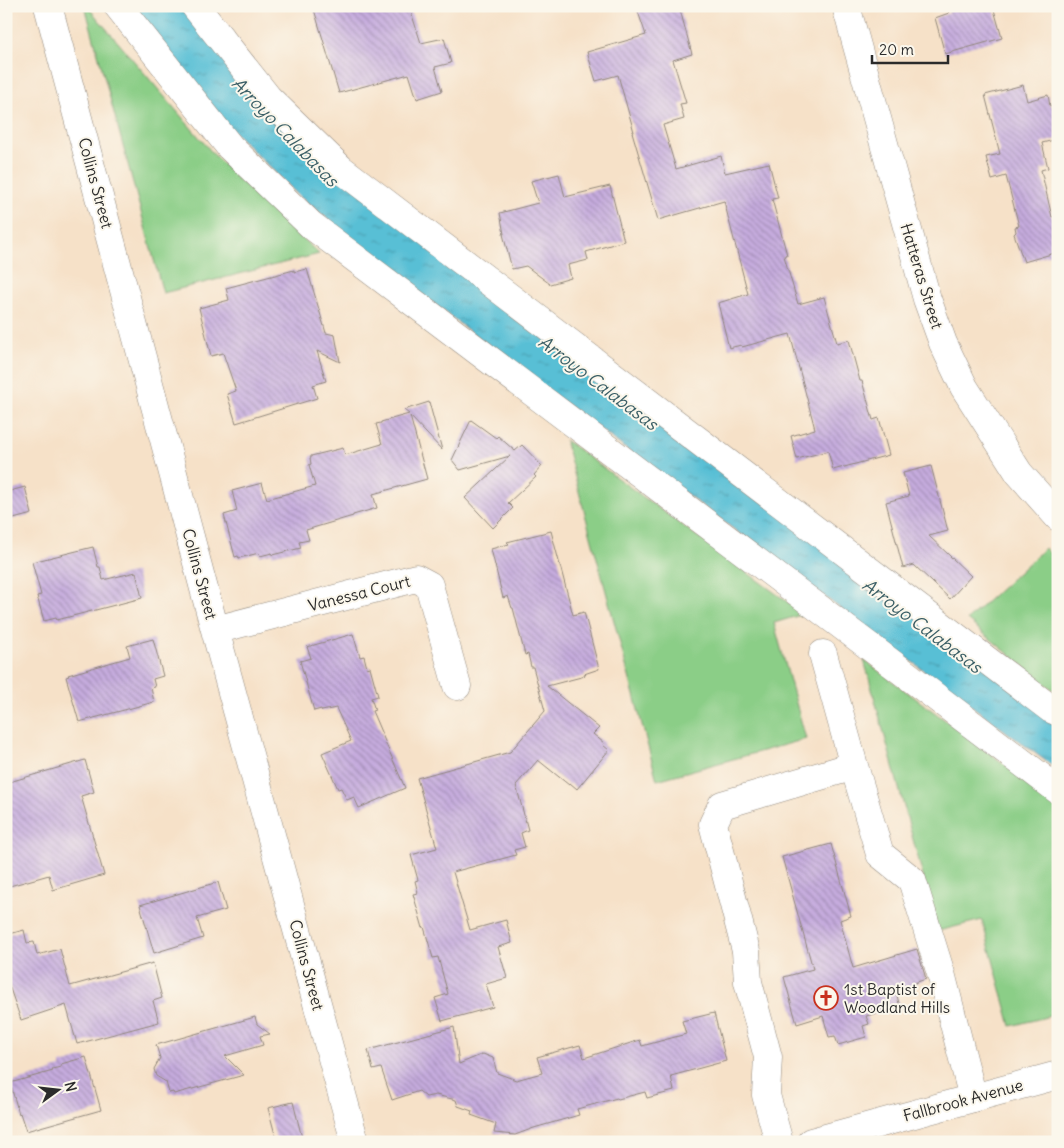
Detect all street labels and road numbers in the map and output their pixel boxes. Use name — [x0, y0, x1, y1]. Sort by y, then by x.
street label: Collins Street — [74, 135, 118, 231]
street label: Hatteras Street — [896, 221, 948, 332]
street label: Collins Street — [178, 526, 222, 622]
street label: Vanessa Court — [306, 571, 413, 615]
street label: Collins Street — [285, 917, 329, 1013]
street label: Fallbrook Avenue — [901, 1074, 1025, 1126]

